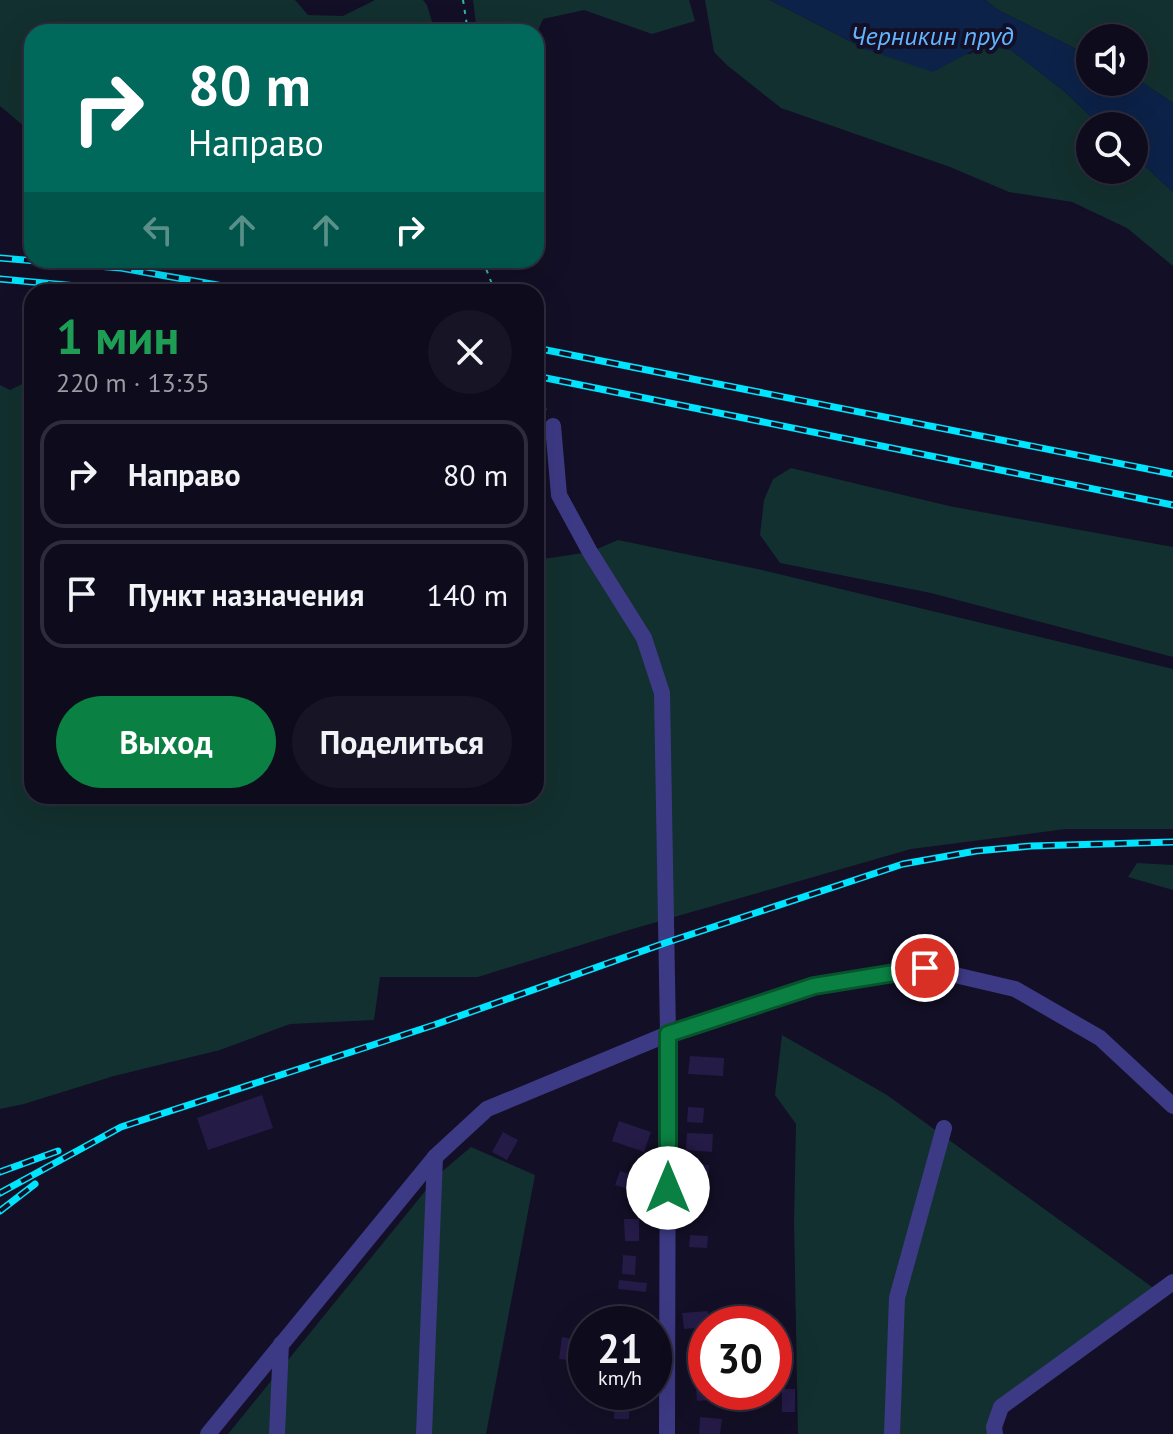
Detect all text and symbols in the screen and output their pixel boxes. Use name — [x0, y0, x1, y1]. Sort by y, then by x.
water label: Черникин пруд — [850, 19, 1014, 52]
map controls — [1076, 24, 1148, 184]
button: sound — [1076, 24, 1148, 96]
text: 80 m — [188, 49, 311, 121]
icon: right — [56, 56, 160, 160]
button: search — [1076, 112, 1148, 184]
text: Направо — [188, 119, 324, 166]
icon: left — [136, 208, 180, 252]
icon: ahead — [220, 208, 264, 252]
icon: ahead — [304, 208, 348, 252]
icon: right — [388, 208, 432, 252]
text: 1 мин — [56, 305, 179, 367]
button: close — [428, 310, 512, 394]
text: 220 m · 13:35 — [56, 366, 210, 399]
icon: right — [60, 452, 104, 496]
text: Направо — [128, 455, 241, 494]
text: 80 m — [443, 455, 508, 494]
icon: arrive — [60, 572, 104, 616]
text: Пункт назначения — [128, 575, 364, 614]
text: 140 m — [427, 575, 508, 614]
button: Выход — [56, 696, 276, 788]
button: Поделиться — [292, 696, 512, 788]
pin — [891, 934, 959, 1002]
icon: arrive — [903, 946, 947, 990]
position arrow — [626, 1146, 710, 1230]
speed limit sign: 30 — [688, 1306, 792, 1410]
text: 21 — [597, 1322, 643, 1374]
text: km/h — [598, 1365, 642, 1391]

